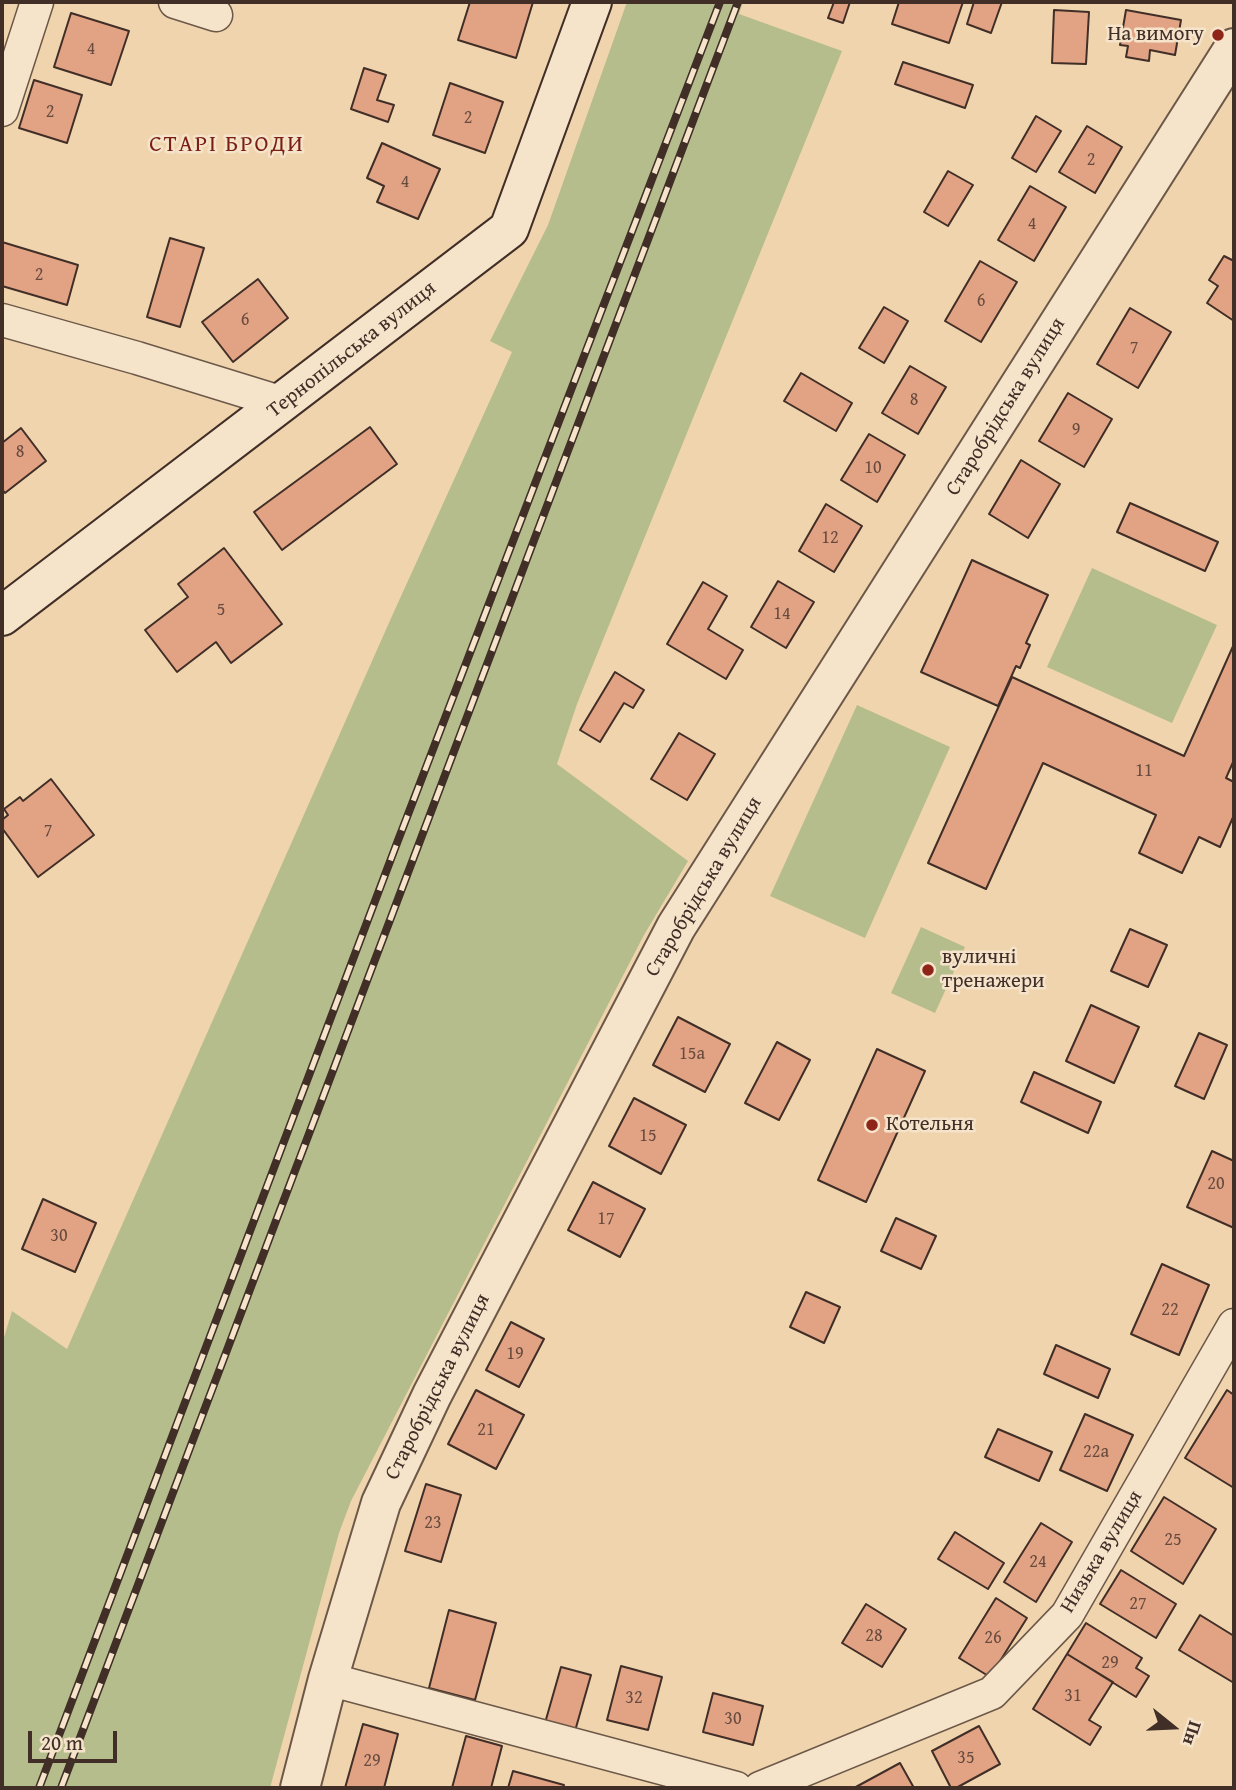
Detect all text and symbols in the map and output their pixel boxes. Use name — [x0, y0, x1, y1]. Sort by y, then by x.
place label: На вимогу — [1107, 22, 1204, 48]
marker: На вимогу — [1210, 27, 1226, 43]
house number: 4 — [87, 38, 95, 60]
house number: 2 — [46, 101, 54, 123]
house number: 2 — [464, 107, 472, 129]
district label: СТАРІ БРОДИ — [151, 131, 303, 159]
house number: 2 — [1087, 149, 1095, 171]
house number: 4 — [401, 171, 409, 193]
house number: 4 — [1028, 213, 1036, 235]
house number: 2 — [35, 264, 43, 286]
street label: Тернопільська вулиця — [262, 276, 442, 424]
house number: 6 — [977, 290, 985, 312]
house number: 6 — [241, 309, 249, 331]
street label: Старобрідська вулиця — [941, 313, 1071, 501]
house number: 7 — [1130, 337, 1138, 359]
house number: 8 — [910, 389, 918, 411]
house number: 9 — [1072, 419, 1080, 441]
house number: 8 — [16, 441, 24, 463]
house number: 10 — [864, 457, 882, 479]
house number: 12 — [821, 527, 839, 549]
house number: 5 — [217, 599, 225, 621]
house number: 14 — [773, 603, 791, 625]
house number: 11 — [1135, 760, 1153, 782]
street label: Старобрідська вулиця — [640, 792, 768, 982]
house number: 7 — [44, 820, 52, 842]
place label: вуличні тренажери — [942, 945, 1045, 995]
marker: вуличні тренажери — [920, 962, 936, 978]
house number: 15а — [679, 1043, 705, 1065]
place label: Котельня — [886, 1112, 974, 1138]
marker: Котельня — [864, 1117, 880, 1133]
house number: 15 — [639, 1125, 657, 1147]
house number: 20 — [1207, 1173, 1225, 1195]
house number: 17 — [597, 1208, 615, 1230]
house number: 30 — [50, 1225, 68, 1247]
street label: Старобрідська вулиця — [380, 1290, 496, 1484]
house number: 22 — [1161, 1299, 1179, 1321]
house number: 19 — [506, 1343, 524, 1365]
house number: 21 — [477, 1419, 495, 1441]
house number: 22а — [1083, 1441, 1109, 1463]
street label: Низька вулиця — [1055, 1486, 1149, 1618]
house number: 23 — [424, 1512, 442, 1534]
house number: 25 — [1164, 1529, 1182, 1551]
house number: 24 — [1029, 1551, 1047, 1573]
house number: 27 — [1129, 1593, 1147, 1615]
house number: 28 — [865, 1625, 883, 1647]
house number: 26 — [984, 1627, 1002, 1649]
house number: 29 — [1101, 1652, 1119, 1674]
house number: 31 — [1064, 1685, 1082, 1707]
house number: 32 — [625, 1687, 643, 1709]
north arrow — [1138, 1692, 1208, 1762]
house number: 30 — [724, 1708, 742, 1730]
scale bar — [32, 1716, 121, 1760]
text: Пн — [1176, 1718, 1210, 1749]
text: 20 m — [41, 1727, 83, 1758]
house number: 35 — [957, 1747, 975, 1769]
house number: 29 — [363, 1750, 381, 1772]

